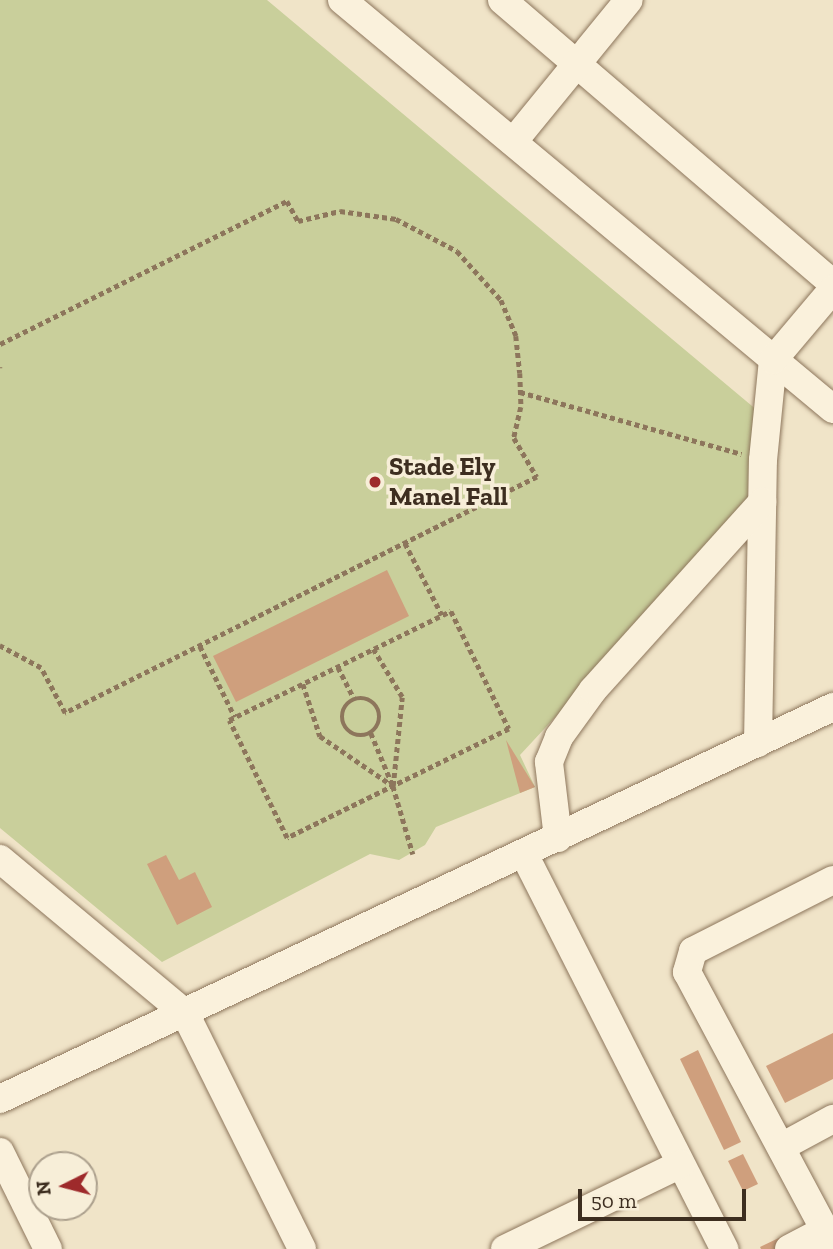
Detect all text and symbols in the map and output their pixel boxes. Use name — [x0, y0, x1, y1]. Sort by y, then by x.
place label: Stade Ely Manel Fall — [389, 451, 508, 512]
marker: Stade Ely Manel Fall — [367, 474, 383, 490]
north arrow — [28, 1151, 98, 1221]
scale bar — [581, 1176, 749, 1220]
text: N — [31, 1180, 56, 1196]
text: 50 m — [591, 1188, 637, 1213]

